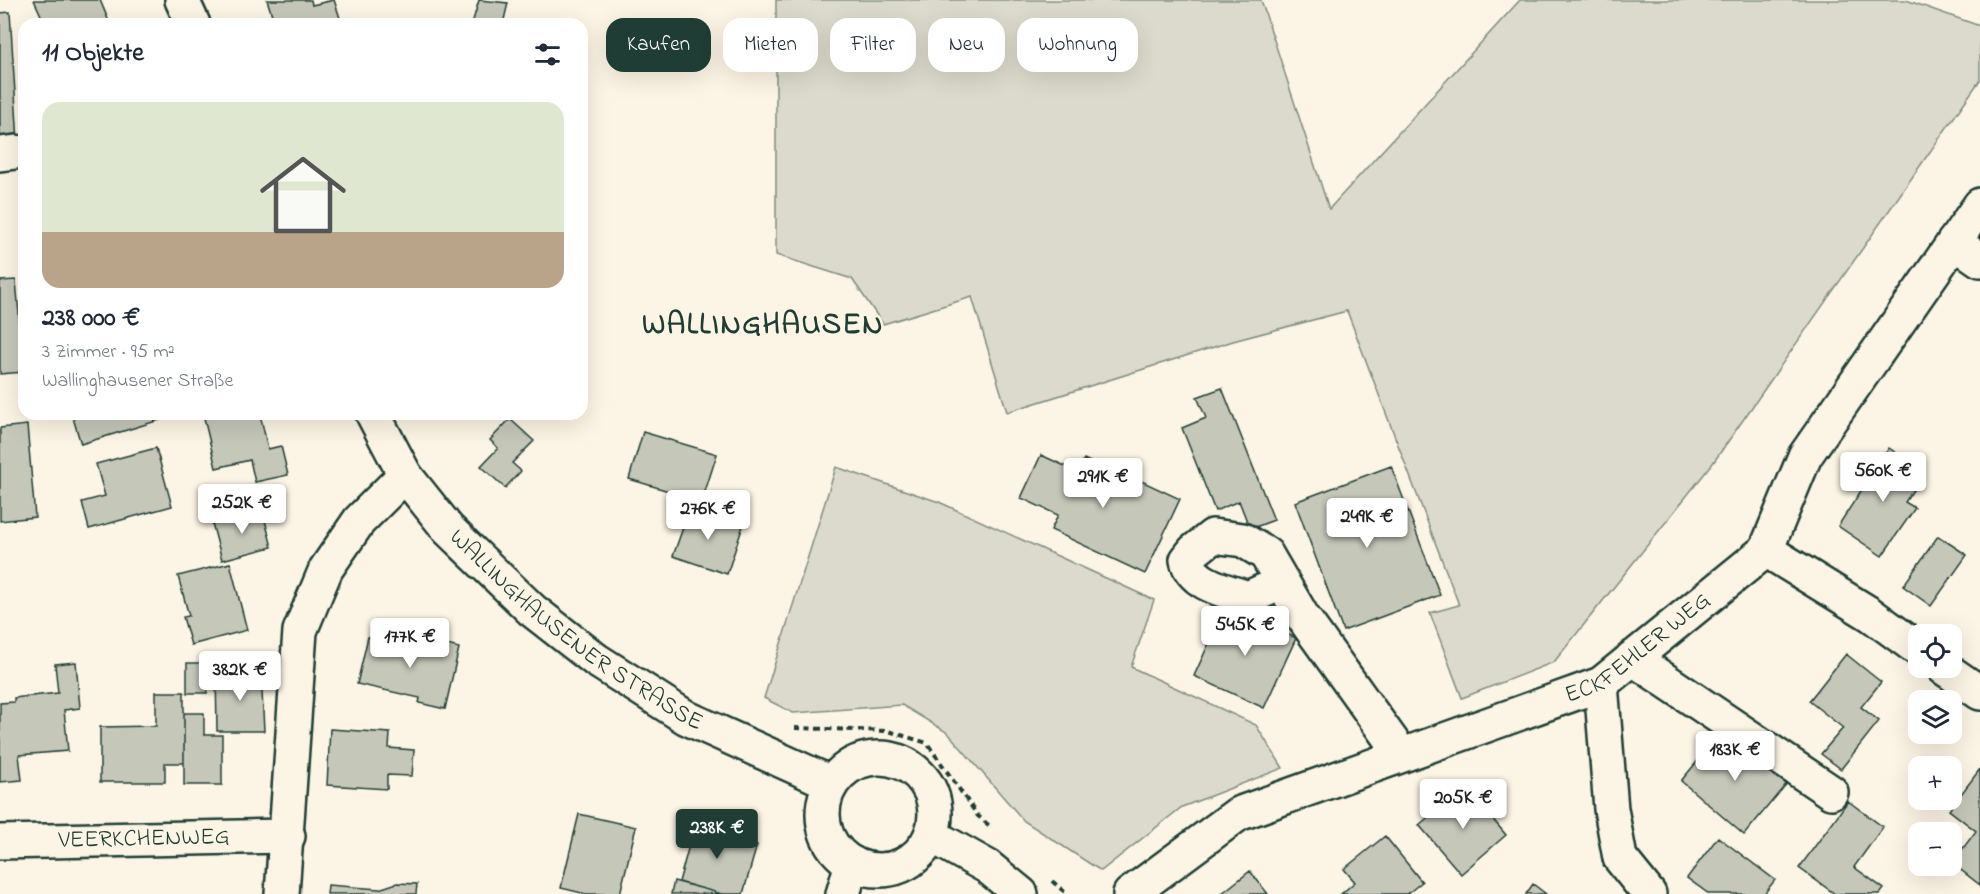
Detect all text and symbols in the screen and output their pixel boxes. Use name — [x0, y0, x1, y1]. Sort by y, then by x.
chip: Kaufen — [606, 18, 711, 72]
chip: Mieten — [723, 18, 818, 72]
chip: Filter — [830, 18, 916, 72]
chip: Neu — [928, 18, 1005, 72]
chip: Wohnung — [1017, 18, 1138, 72]
text: 11 Objekte — [42, 35, 144, 73]
icon: filters — [531, 38, 564, 71]
icon: home — [249, 141, 357, 249]
text: 238 000 € — [42, 300, 140, 338]
district label: WALLINGHAUSEN — [642, 304, 884, 348]
text: 3 Zimmer · 95 m² — [42, 338, 175, 367]
text: Wallinghausener Straße — [42, 367, 234, 396]
pin: 560K € — [1834, 452, 1932, 503]
text: 560K € — [1854, 457, 1912, 486]
pin: 291K € — [1054, 458, 1152, 509]
text: 291K € — [1078, 463, 1128, 492]
pin: 252K € — [193, 484, 291, 535]
text: 252K € — [212, 489, 272, 518]
pin: 276K € — [659, 490, 757, 541]
text: 276K € — [680, 495, 736, 524]
pin: 249K € — [1318, 498, 1416, 549]
text: 249K € — [1341, 503, 1393, 532]
street label: WALLINGHAUSENER STRASSE — [441, 521, 708, 740]
street label: ECKFEHLER WEG — [1560, 584, 1719, 713]
pin: 545K € — [1196, 606, 1294, 657]
text: 545K € — [1215, 611, 1275, 640]
pin: 177K € — [361, 618, 459, 669]
text: 177K € — [384, 623, 436, 652]
map controls — [1908, 624, 1962, 876]
button: locate — [1908, 624, 1962, 678]
pin: 382K € — [191, 651, 289, 702]
text: 382K € — [213, 656, 267, 685]
button: layers — [1908, 690, 1962, 744]
pin: 183K € — [1686, 731, 1784, 782]
text: 183K € — [1710, 736, 1760, 765]
button: + — [1908, 756, 1962, 810]
pin: 205K € — [1414, 779, 1512, 830]
text: 205K € — [1434, 784, 1492, 813]
pin: 238K € — [668, 809, 766, 860]
text: 238K € — [690, 814, 744, 843]
street label: VEERKCHENWEG — [57, 820, 230, 858]
button: − — [1908, 822, 1962, 876]

